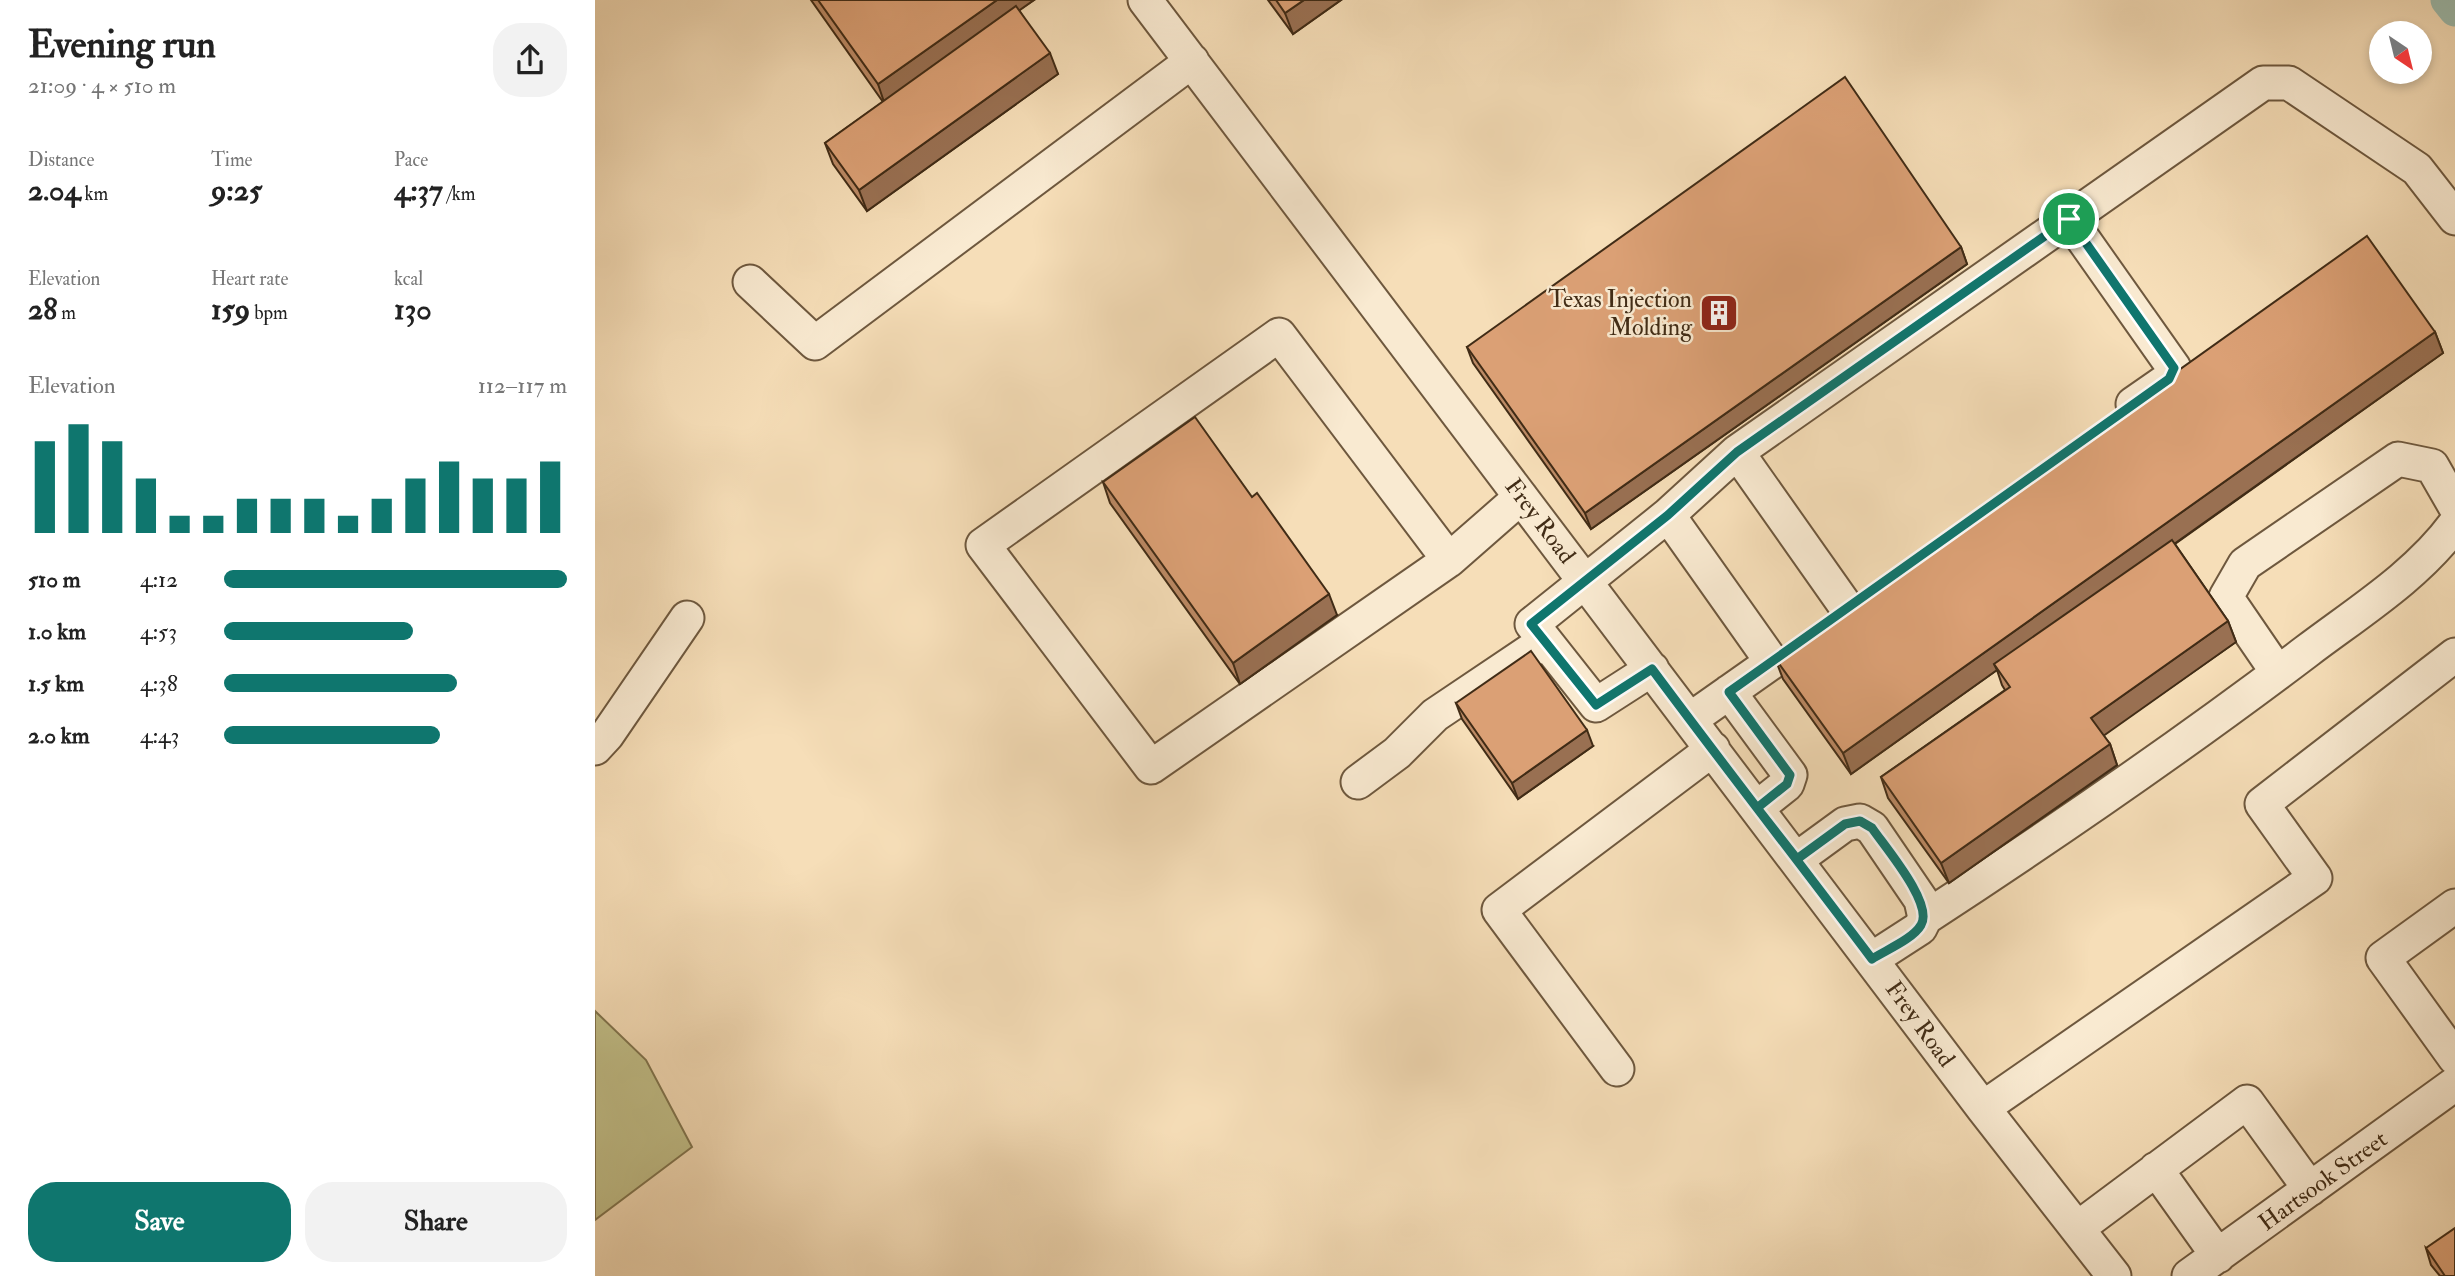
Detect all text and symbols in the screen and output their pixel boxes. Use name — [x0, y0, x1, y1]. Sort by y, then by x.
text: Evening run — [28, 21, 216, 69]
north arrow — [2369, 21, 2433, 84]
map controls — [2369, 21, 2432, 84]
button: share — [493, 23, 567, 97]
text: 21:09 · 4 × 510 m — [28, 71, 176, 100]
text: Distance — [28, 148, 94, 172]
text: Time — [211, 148, 253, 172]
text: Pace — [394, 148, 428, 172]
text: 2.04 — [28, 172, 81, 209]
text: 9:25 — [211, 172, 262, 209]
text: 4:37 — [394, 172, 443, 209]
text: km — [81, 182, 108, 206]
text: /km — [443, 182, 476, 206]
pin — [2039, 189, 2099, 249]
icon: arrive — [2050, 200, 2088, 238]
text: Elevation — [28, 267, 100, 291]
text: Heart rate — [211, 267, 288, 291]
text: kcal — [394, 267, 423, 291]
place label: Texas Injection Molding — [1548, 284, 1693, 343]
text: 28 — [28, 291, 57, 328]
text: 159 — [211, 291, 250, 328]
text: 130 — [394, 291, 432, 328]
building icon: Texas Injection Molding — [1698, 292, 1740, 334]
text: m — [57, 301, 76, 325]
text: bpm — [250, 301, 288, 325]
text: Elevation — [28, 371, 116, 400]
text: 112–117 m — [478, 371, 567, 400]
street label: Frey Road — [1498, 472, 1582, 570]
text: 510 m — [28, 565, 81, 594]
text: 4:12 — [140, 565, 178, 594]
text: 1.0 km — [28, 617, 86, 646]
text: 4:53 — [140, 617, 177, 646]
text: 1.5 km — [28, 669, 84, 698]
text: 4:38 — [140, 669, 178, 698]
text: 2.0 km — [28, 721, 90, 750]
text: 4:43 — [140, 721, 179, 750]
street label: Frey Road — [1878, 975, 1962, 1073]
street label: Hartsook Street — [2252, 1124, 2394, 1238]
button: Save — [28, 1182, 291, 1262]
button: Share — [305, 1182, 567, 1262]

